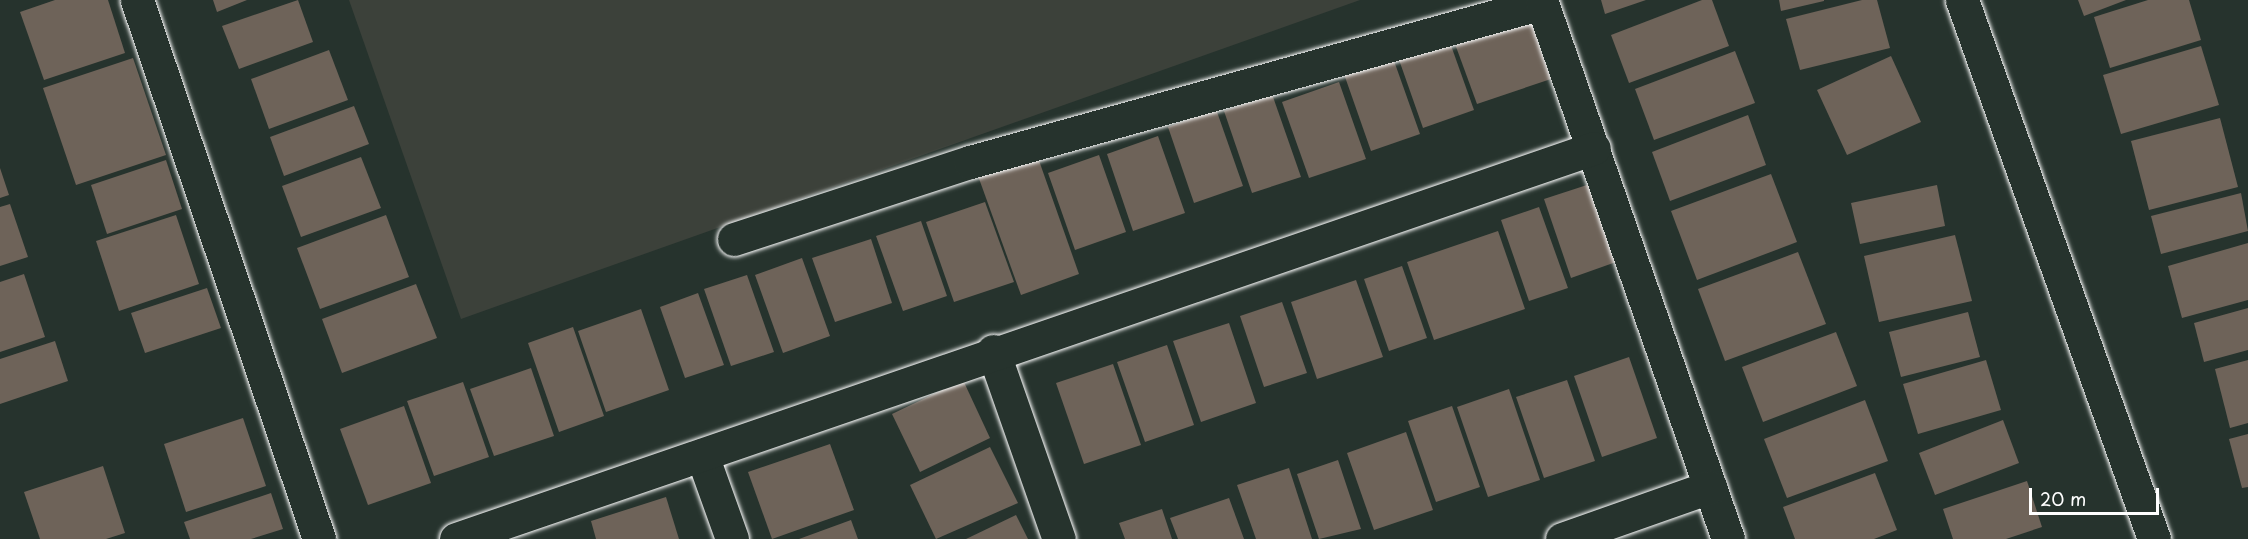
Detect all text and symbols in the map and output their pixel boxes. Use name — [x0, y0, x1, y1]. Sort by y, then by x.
scale bar — [2032, 476, 2162, 514]
text: 20 m — [2040, 485, 2086, 512]

